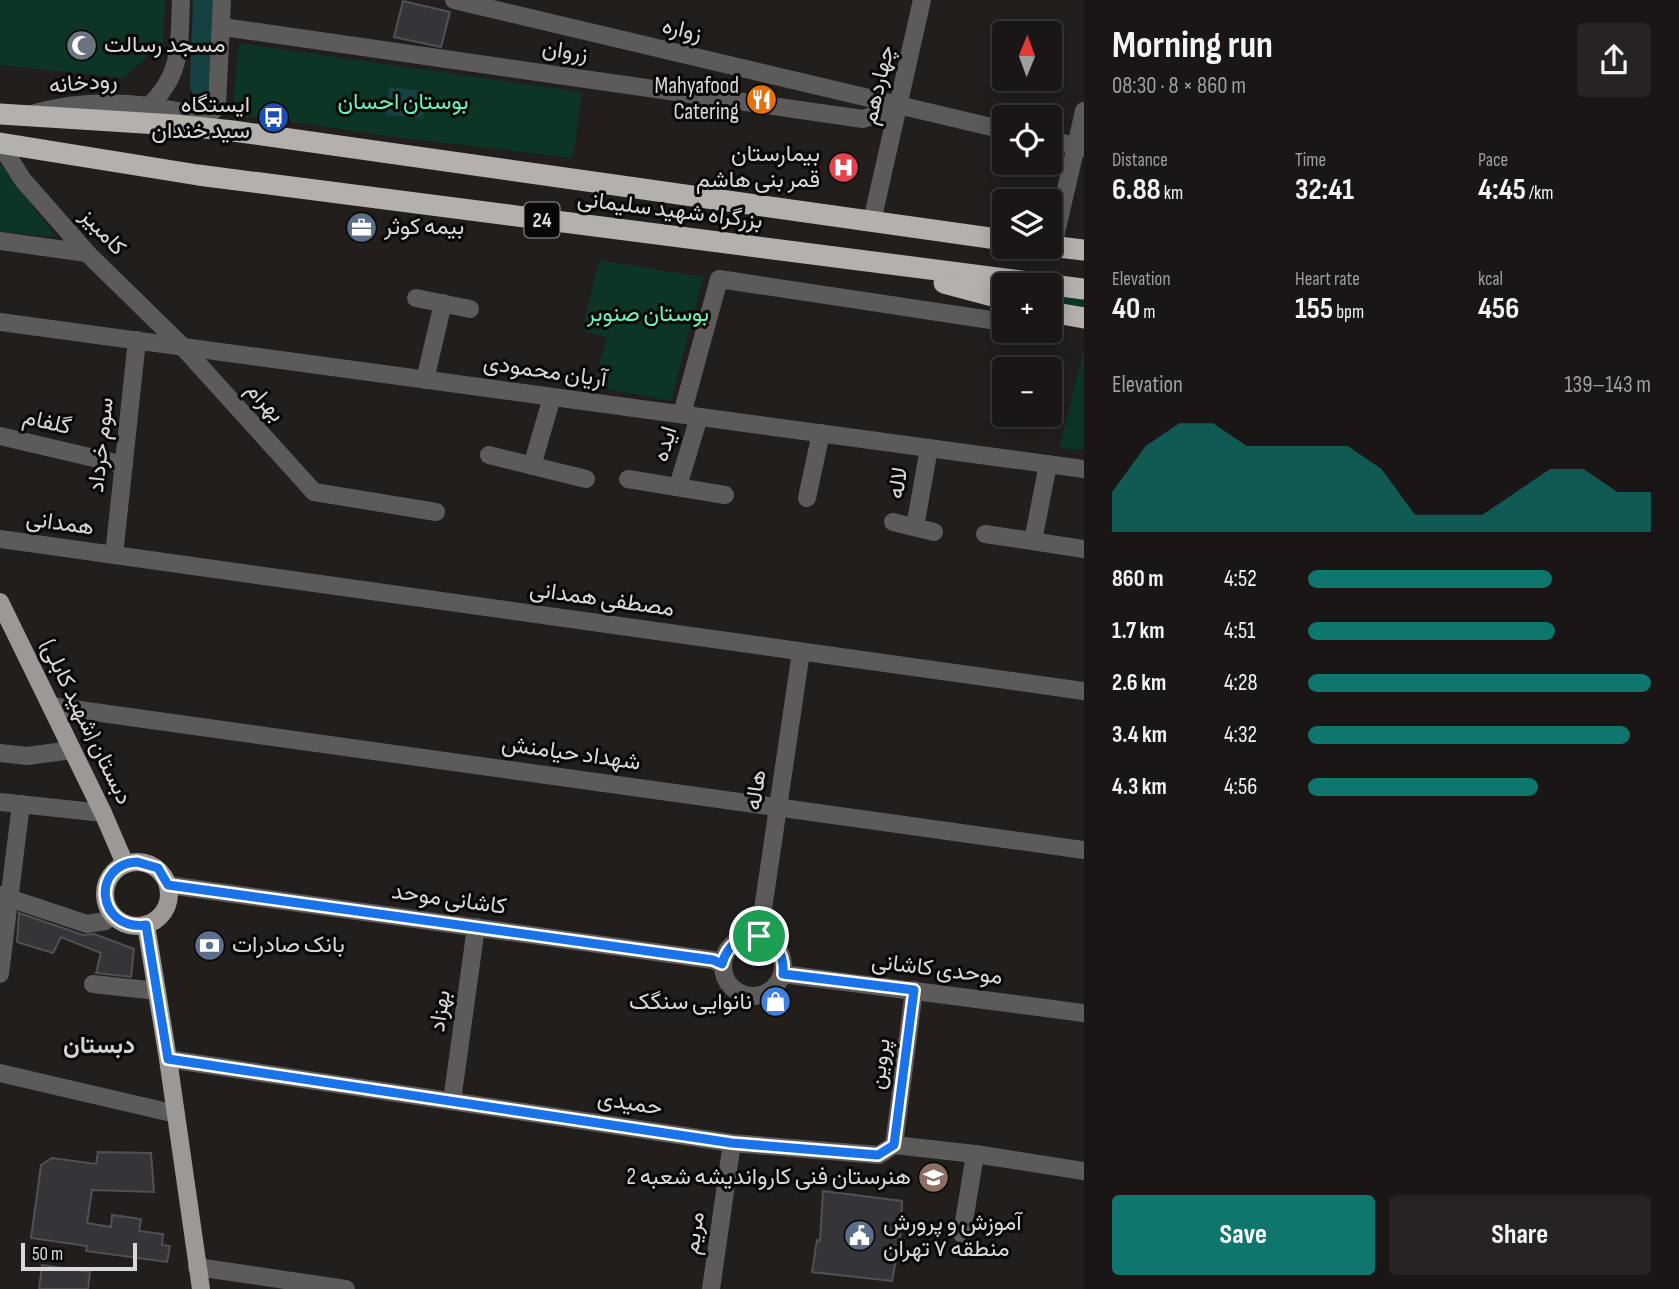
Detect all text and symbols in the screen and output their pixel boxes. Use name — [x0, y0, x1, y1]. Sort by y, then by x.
street label: زواره — [659, 12, 705, 48]
north arrow — [992, 21, 1062, 91]
map controls — [992, 21, 1062, 427]
text: Morning run — [1112, 23, 1273, 68]
button: share — [1577, 23, 1651, 97]
mosque icon: مسجد رسالت — [64, 28, 98, 62]
place label: مسجد رسالت — [104, 31, 225, 59]
street label: زروان — [540, 34, 590, 68]
street label: چهاردهم — [855, 43, 902, 128]
street label: رودخانه — [48, 66, 118, 100]
place label: Mahyafood Catering — [654, 72, 739, 126]
text: 08:30 · 8 × 860 m — [1112, 72, 1246, 100]
restaurant icon: Mahyafood Catering — [745, 82, 779, 116]
park label: بوستان احسان — [338, 88, 468, 116]
place label: ایستگاه سید خندان — [151, 91, 250, 145]
bus stop icon: ایستگاه سید خندان — [256, 101, 290, 135]
button: locate — [992, 105, 1062, 175]
place label: بیمارستان قمر بنی هاشم — [696, 140, 820, 194]
text: Distance — [1112, 149, 1168, 172]
text: Time — [1295, 149, 1326, 172]
text: Pace — [1478, 149, 1508, 172]
hospital icon: بیمارستان قمر بنی هاشم — [826, 150, 860, 184]
text: 6.88 — [1112, 172, 1161, 208]
text: 32:41 — [1295, 172, 1354, 208]
text: 4:45 — [1478, 172, 1526, 208]
text: km — [1161, 182, 1183, 205]
text: /km — [1526, 182, 1554, 205]
street label: بزرگراه شهید سلیمانی — [576, 185, 764, 235]
button: layers — [992, 189, 1062, 259]
street label: کامبیز — [73, 202, 132, 261]
road number: 24 — [524, 202, 560, 238]
office icon: بیمه کوثر — [344, 210, 378, 244]
place label: بیمه کوثر — [383, 213, 464, 241]
text: Elevation — [1112, 268, 1171, 291]
text: Heart rate — [1295, 268, 1360, 291]
text: kcal — [1478, 268, 1503, 291]
button: + — [992, 273, 1062, 343]
text: 40 — [1112, 291, 1140, 327]
text: 155 — [1295, 291, 1333, 327]
text: 456 — [1478, 291, 1519, 327]
park label: بوستان صنوبر — [586, 300, 709, 328]
text: m — [1140, 301, 1155, 324]
text: bpm — [1333, 301, 1364, 324]
street label: آریان محمودی — [482, 348, 610, 394]
button: − — [992, 357, 1062, 427]
text: Elevation — [1112, 371, 1183, 399]
text: 139–143 m — [1564, 371, 1651, 399]
street label: بهرام — [240, 376, 290, 428]
street label: سوم خرداد — [82, 396, 120, 494]
street label: گلفام — [20, 403, 74, 441]
street label: ایده — [646, 423, 684, 465]
street label: لاله — [881, 465, 915, 501]
street label: همدانی — [24, 504, 96, 542]
text: 860 m — [1112, 565, 1163, 593]
text: 4:52 — [1224, 565, 1257, 593]
street label: مصطفی همدانی — [528, 575, 676, 623]
text: 1.7 km — [1112, 617, 1165, 645]
text: 4:51 — [1224, 617, 1255, 645]
street label: دبستان (شهید کابلی) — [34, 635, 138, 809]
text: 2.6 km — [1112, 669, 1166, 697]
text: 4:28 — [1224, 669, 1258, 697]
text: 3.4 km — [1112, 721, 1167, 749]
text: 4:32 — [1224, 721, 1257, 749]
street label: شهداد حیامنش — [500, 729, 642, 777]
street label: هاله — [739, 768, 773, 812]
text: 4.3 km — [1112, 773, 1167, 801]
text: 4:56 — [1224, 773, 1257, 801]
street label: کاشانی موحد — [390, 877, 508, 921]
pin — [729, 906, 789, 966]
icon: arrive — [740, 917, 778, 955]
bank icon: بانک صادرات — [192, 928, 226, 962]
place label: بانک صادرات — [232, 931, 345, 959]
street label: موحدی کاشانی — [870, 947, 1004, 991]
shop icon: نانوایی سنگک — [758, 985, 792, 1019]
street label: بهزاد — [423, 988, 457, 1034]
place label: نانوایی سنگک — [629, 988, 752, 1016]
district label: دبستان — [63, 1031, 135, 1060]
street label: پروین — [863, 1037, 898, 1091]
street label: حمیدی — [596, 1084, 664, 1122]
school or university icon: هنرستان فنی کارواندیشه شعبه 2 — [917, 1160, 951, 1194]
place label: هنرستان فنی کارواندیشه شعبه 2 — [627, 1163, 911, 1191]
button: Save — [1112, 1195, 1375, 1275]
button: Share — [1389, 1195, 1651, 1275]
place label: آموزش و پرورش منطقه ۷ تهران — [883, 1209, 1023, 1263]
street label: مریم — [677, 1210, 711, 1256]
public building icon: آموزش و پرورش منطقه ۷ تهران — [843, 1219, 877, 1253]
scale bar — [21, 1240, 136, 1272]
text: 50 m — [32, 1243, 63, 1266]

